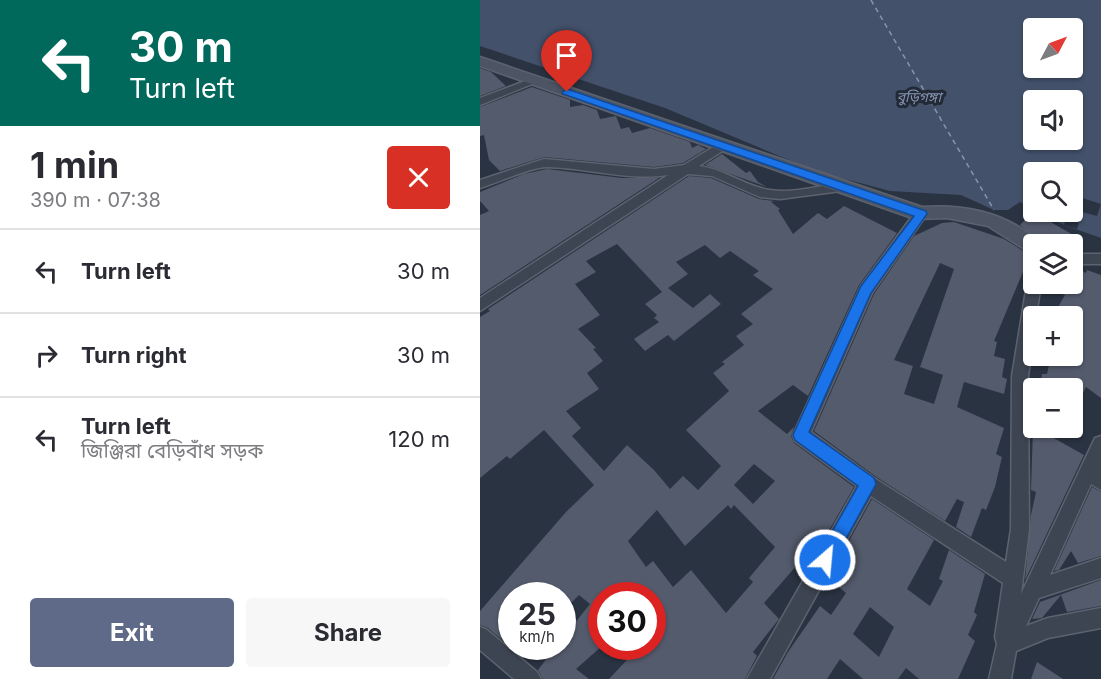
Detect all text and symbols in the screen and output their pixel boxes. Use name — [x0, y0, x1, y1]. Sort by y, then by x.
north arrow — [1023, 18, 1083, 78]
map controls — [1023, 18, 1083, 438]
text: 30 m — [129, 21, 233, 72]
icon: left — [30, 24, 108, 102]
pin — [541, 30, 592, 92]
icon: arrive — [550, 39, 583, 72]
text: Turn left — [129, 72, 235, 105]
water label: বুড়িগঙ্গা — [897, 88, 944, 106]
button: sound — [1023, 90, 1083, 150]
text: 1 min — [30, 143, 119, 187]
button: close — [387, 146, 450, 209]
button: search — [1023, 162, 1083, 222]
text: 390 m · 07:38 — [30, 188, 161, 212]
button: layers — [1023, 234, 1083, 294]
icon: left — [30, 255, 63, 288]
text: Turn left — [81, 258, 171, 284]
text: 30 m — [397, 258, 450, 284]
button: + — [1023, 306, 1083, 366]
icon: right — [30, 339, 63, 372]
text: Turn right — [81, 342, 187, 368]
text: 30 m — [397, 342, 450, 368]
button: − — [1023, 378, 1083, 438]
text: Turn left — [81, 413, 171, 439]
icon: left — [30, 423, 63, 456]
text: 120 m — [388, 426, 450, 452]
text: জিঞ্জিরা বেড়িবাঁধ সড়ক — [81, 439, 263, 463]
position arrow — [793, 528, 857, 592]
speed limit sign: 30 — [588, 582, 666, 660]
text: 25 — [518, 596, 556, 632]
button: Exit — [30, 598, 234, 667]
button: Share — [246, 598, 450, 667]
text: km/h — [519, 627, 555, 646]

